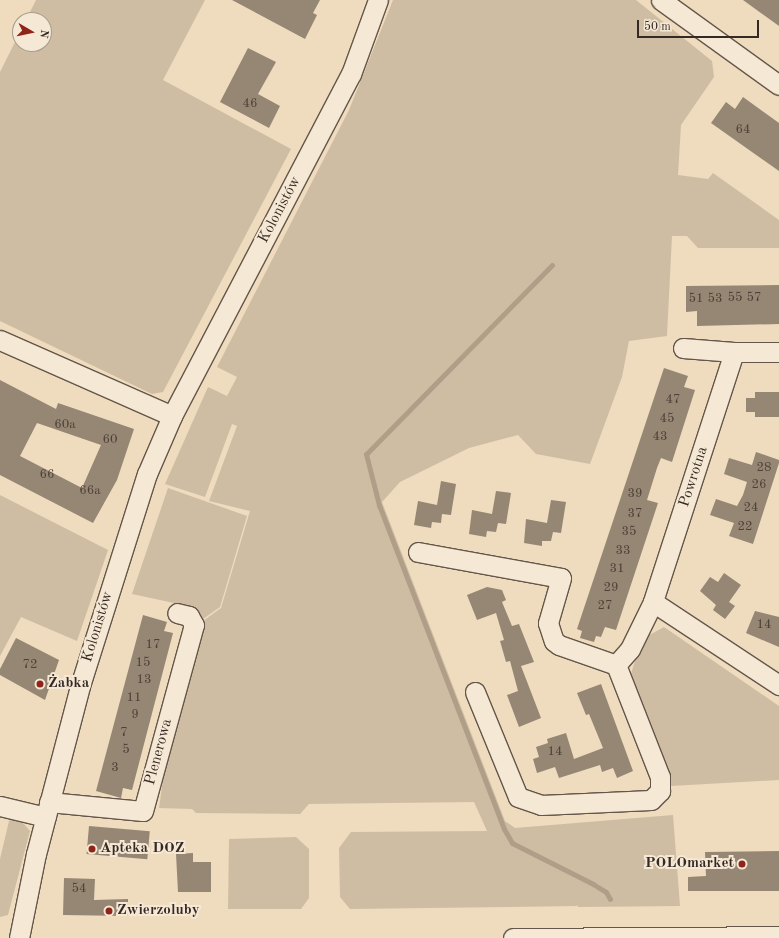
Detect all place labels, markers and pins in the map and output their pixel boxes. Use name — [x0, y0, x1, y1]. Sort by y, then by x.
place label: Żabka — [48, 675, 89, 693]
marker: Żabka — [35, 679, 45, 689]
place label: Apteka DOZ — [100, 840, 184, 858]
marker: Apteka DOZ — [87, 844, 97, 854]
place label: POLOmarket — [645, 855, 734, 873]
marker: POLOmarket — [737, 859, 747, 869]
place label: Zwierzoluby — [117, 902, 200, 920]
marker: Zwierzoluby — [104, 906, 114, 916]

